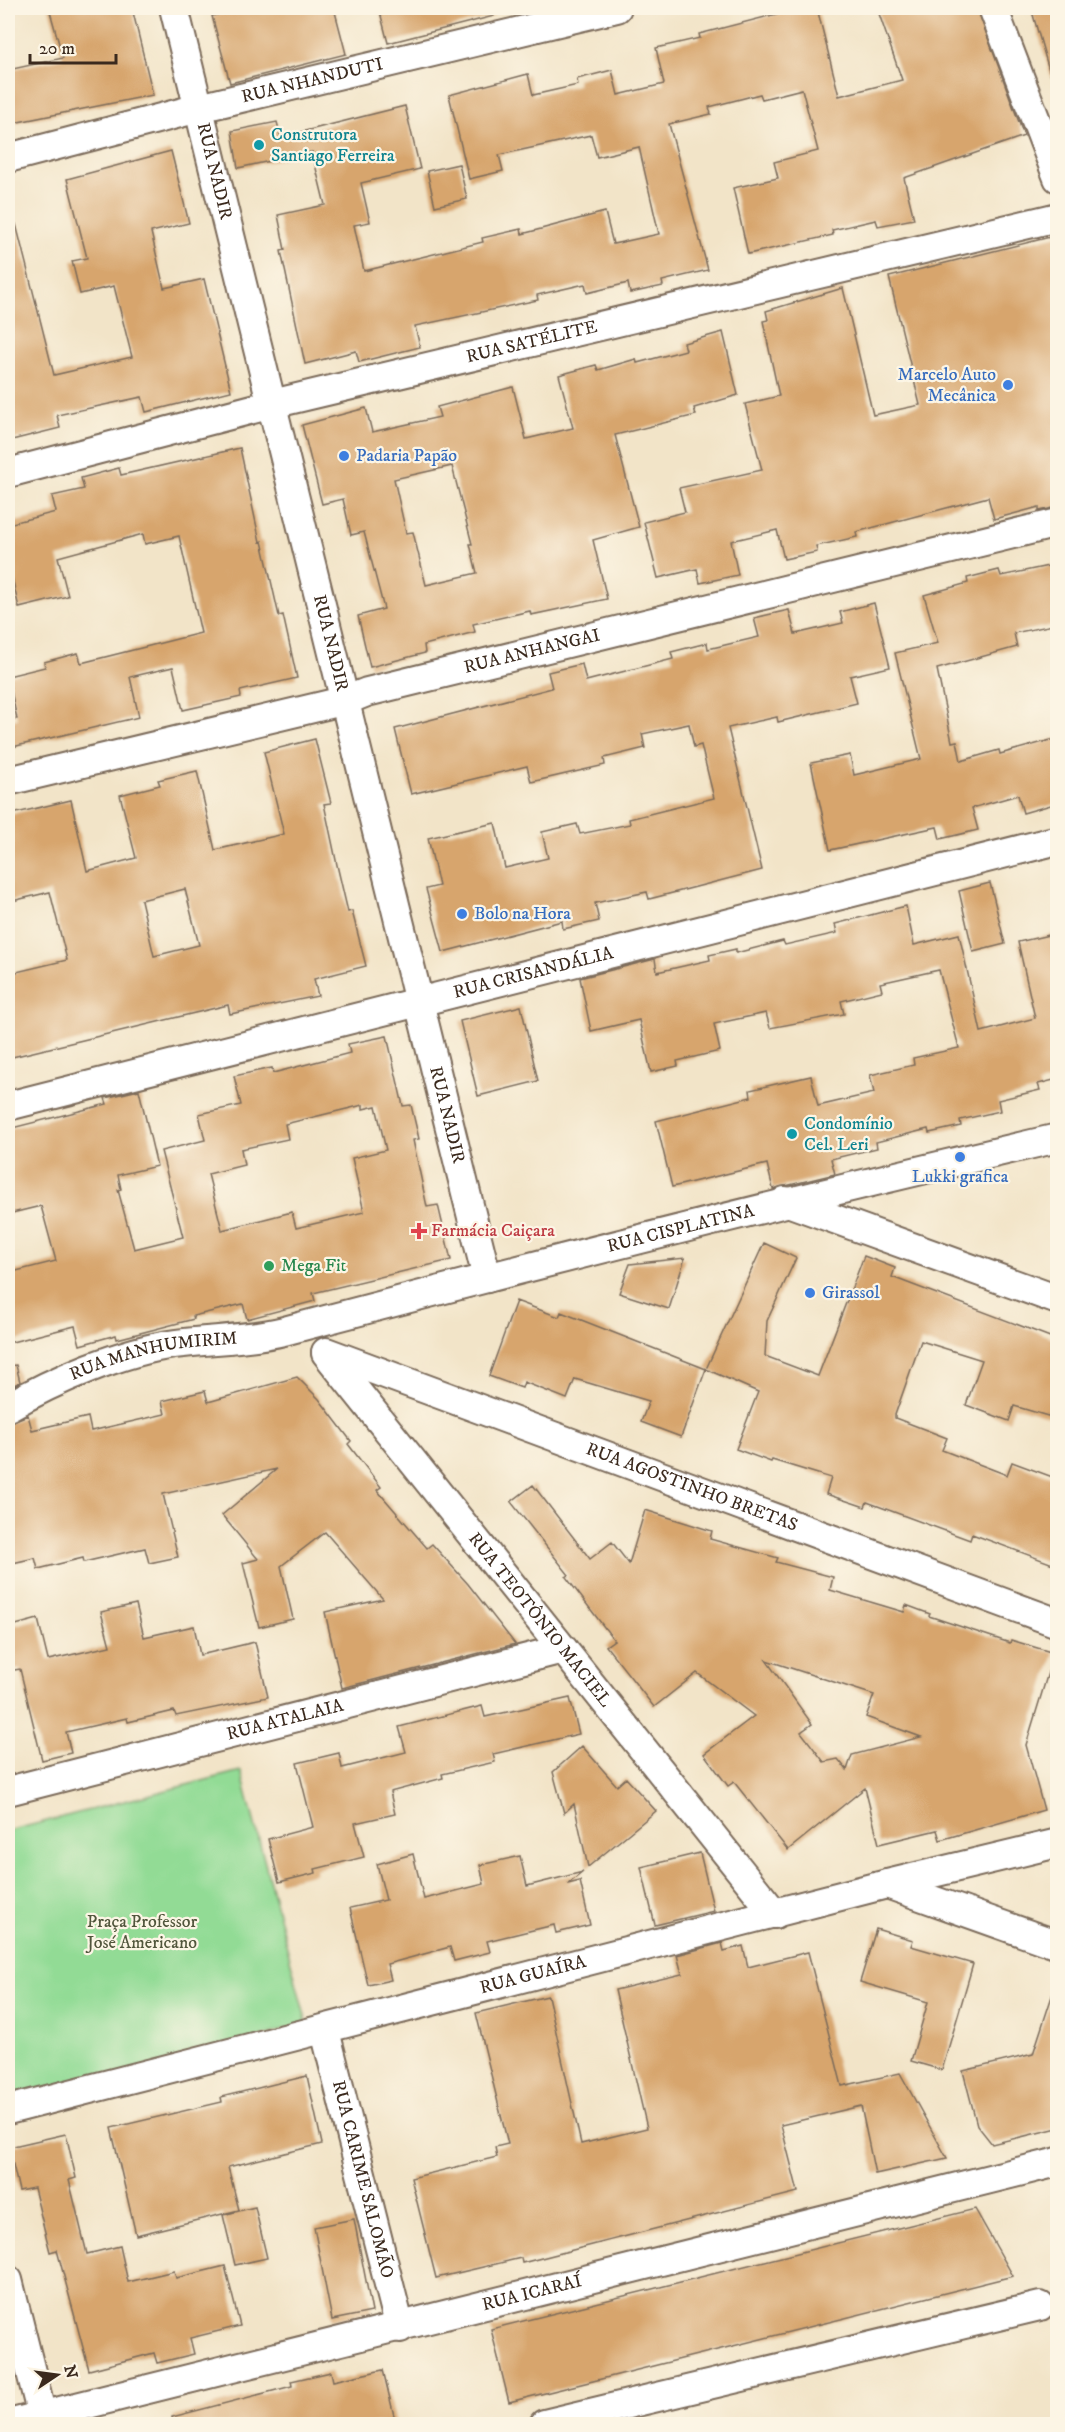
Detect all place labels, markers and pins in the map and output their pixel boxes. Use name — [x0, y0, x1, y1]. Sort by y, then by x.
place label: Construtora Santiago Ferreira — [271, 124, 395, 167]
marker: Construtora Santiago Ferreira — [252, 138, 266, 152]
place label: Marcelo Auto Mecânica — [897, 364, 996, 407]
marker: Marcelo Auto Mecânica — [1001, 378, 1015, 392]
place label: Padaria Papão — [356, 445, 457, 467]
marker: Padaria Papão — [337, 449, 351, 463]
place label: Bolo na Hora — [474, 903, 571, 925]
marker: Bolo na Hora — [455, 907, 469, 921]
place label: Condomínio Cel. Leri — [804, 1113, 893, 1156]
marker: Condomínio Cel. Leri — [785, 1127, 799, 1141]
marker: Lukki grafica — [953, 1150, 967, 1164]
place label: Lukki grafica — [912, 1166, 1009, 1188]
place label: Farmácia Caiçara — [431, 1220, 555, 1242]
marker: Farmácia Caiçara — [412, 1224, 426, 1238]
place label: Mega Fit — [281, 1255, 347, 1277]
marker: Mega Fit — [262, 1259, 276, 1273]
place label: Girassol — [822, 1282, 880, 1304]
marker: Girassol — [803, 1286, 817, 1300]

